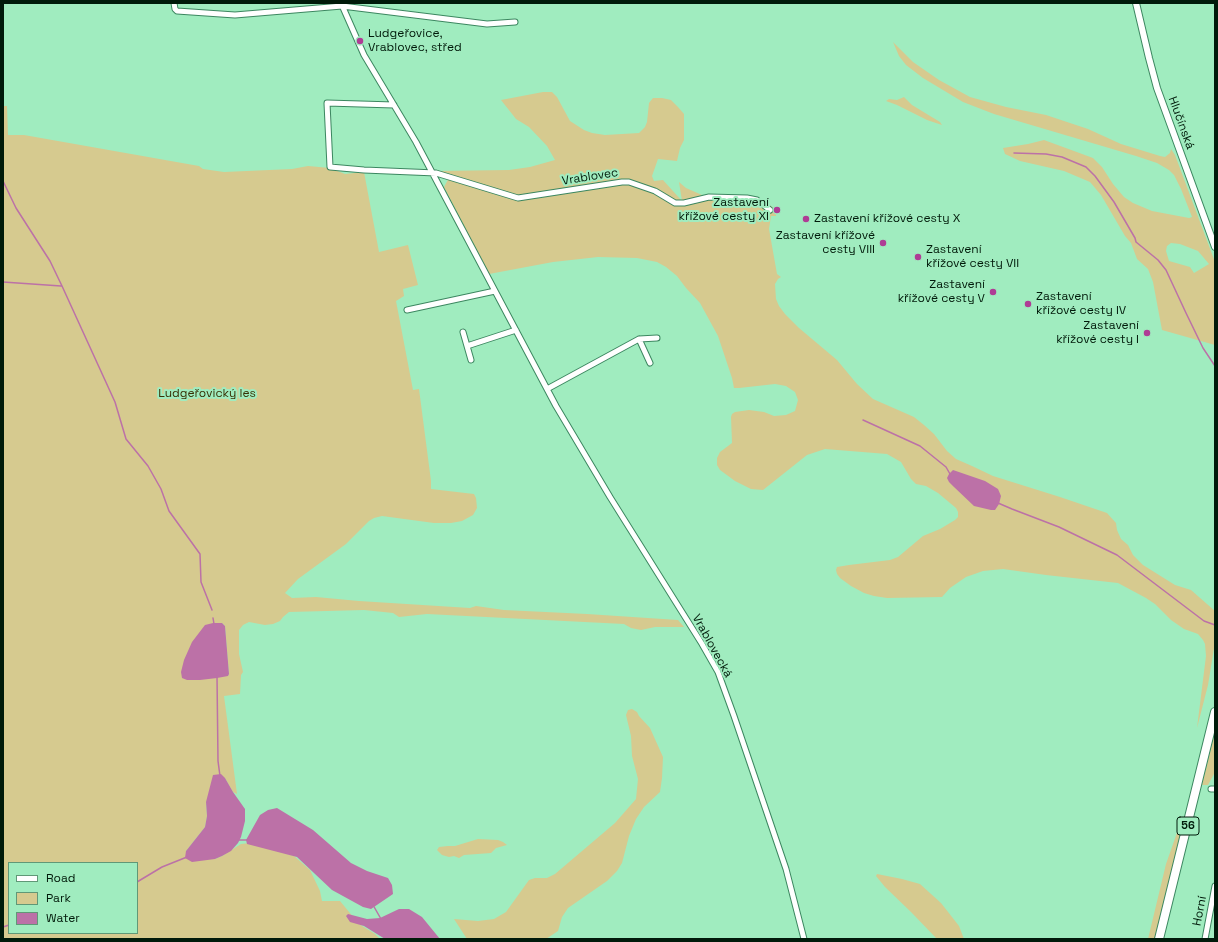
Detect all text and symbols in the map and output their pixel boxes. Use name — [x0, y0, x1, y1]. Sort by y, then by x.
place label: Ludgeřovice, Vrablovec, střed — [368, 27, 462, 55]
marker: Ludgeřovice, Vrablovec, střed — [355, 36, 365, 46]
street label: Hlučínská — [1165, 95, 1197, 151]
street label: Vrablovec — [561, 165, 619, 189]
place label: Zastavení křížové cesty XI — [678, 196, 769, 224]
marker: Zastavení křížové cesty XI — [772, 205, 782, 215]
place label: Zastavení křížové cesty X — [814, 212, 960, 226]
marker: Zastavení křížové cesty X — [801, 214, 811, 224]
place label: Zastavení křížové cesty VIII — [776, 229, 875, 257]
marker: Zastavení křížové cesty VIII — [878, 238, 888, 248]
place label: Zastavení křížové cesty VII — [926, 243, 1019, 271]
marker: Zastavení křížové cesty VII — [913, 252, 923, 262]
place label: Zastavení křížové cesty V — [898, 278, 985, 306]
marker: Zastavení křížové cesty V — [988, 287, 998, 297]
place label: Zastavení křížové cesty IV — [1036, 290, 1126, 318]
marker: Zastavení křížové cesty IV — [1023, 299, 1033, 309]
place label: Zastavení křížové cesty I — [1056, 319, 1139, 347]
marker: Zastavení křížové cesty I — [1142, 328, 1152, 338]
park label: Ludgeřovický les — [158, 387, 256, 401]
street label: Vrablovecká — [689, 612, 735, 680]
road number: 56 — [1177, 817, 1199, 835]
legend — [8, 862, 138, 934]
text: Road — [46, 870, 75, 886]
text: Park — [46, 890, 71, 906]
street label: Horní — [1190, 895, 1210, 927]
text: Water — [46, 910, 80, 926]

